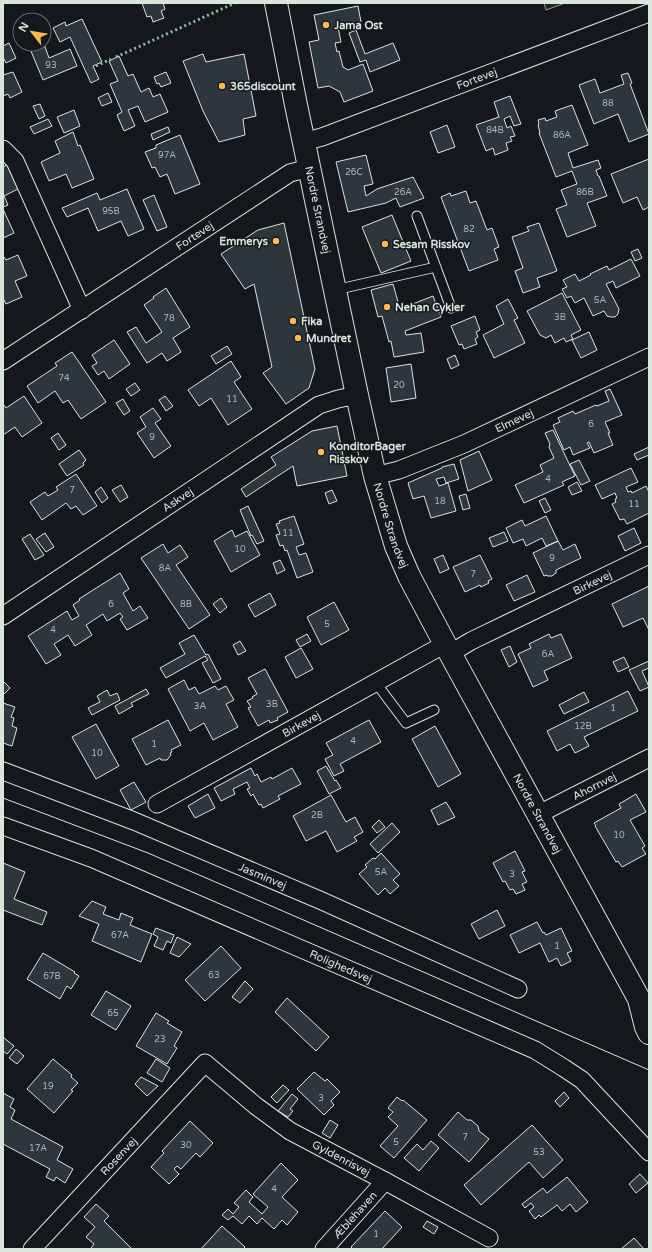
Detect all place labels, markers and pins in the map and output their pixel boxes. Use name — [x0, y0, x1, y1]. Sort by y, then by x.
place label: Jama Ost — [333, 19, 384, 32]
marker: Jama Ost — [321, 20, 331, 30]
place label: 365discount — [230, 80, 296, 93]
marker: 365discount — [217, 81, 227, 91]
place label: Emmerys — [219, 235, 269, 249]
marker: Emmerys — [271, 236, 281, 246]
place label: Sesam Risskov — [393, 238, 470, 251]
marker: Sesam Risskov — [380, 239, 390, 249]
place label: Nehan Cykler — [395, 301, 465, 315]
marker: Nehan Cykler — [382, 302, 392, 312]
place label: Fika — [301, 315, 322, 328]
marker: Fika — [288, 316, 298, 326]
place label: Mundret — [306, 332, 352, 345]
marker: Mundret — [293, 333, 303, 343]
place label: KonditorBager Risskov — [329, 440, 406, 466]
marker: KonditorBager Risskov — [316, 447, 326, 457]

